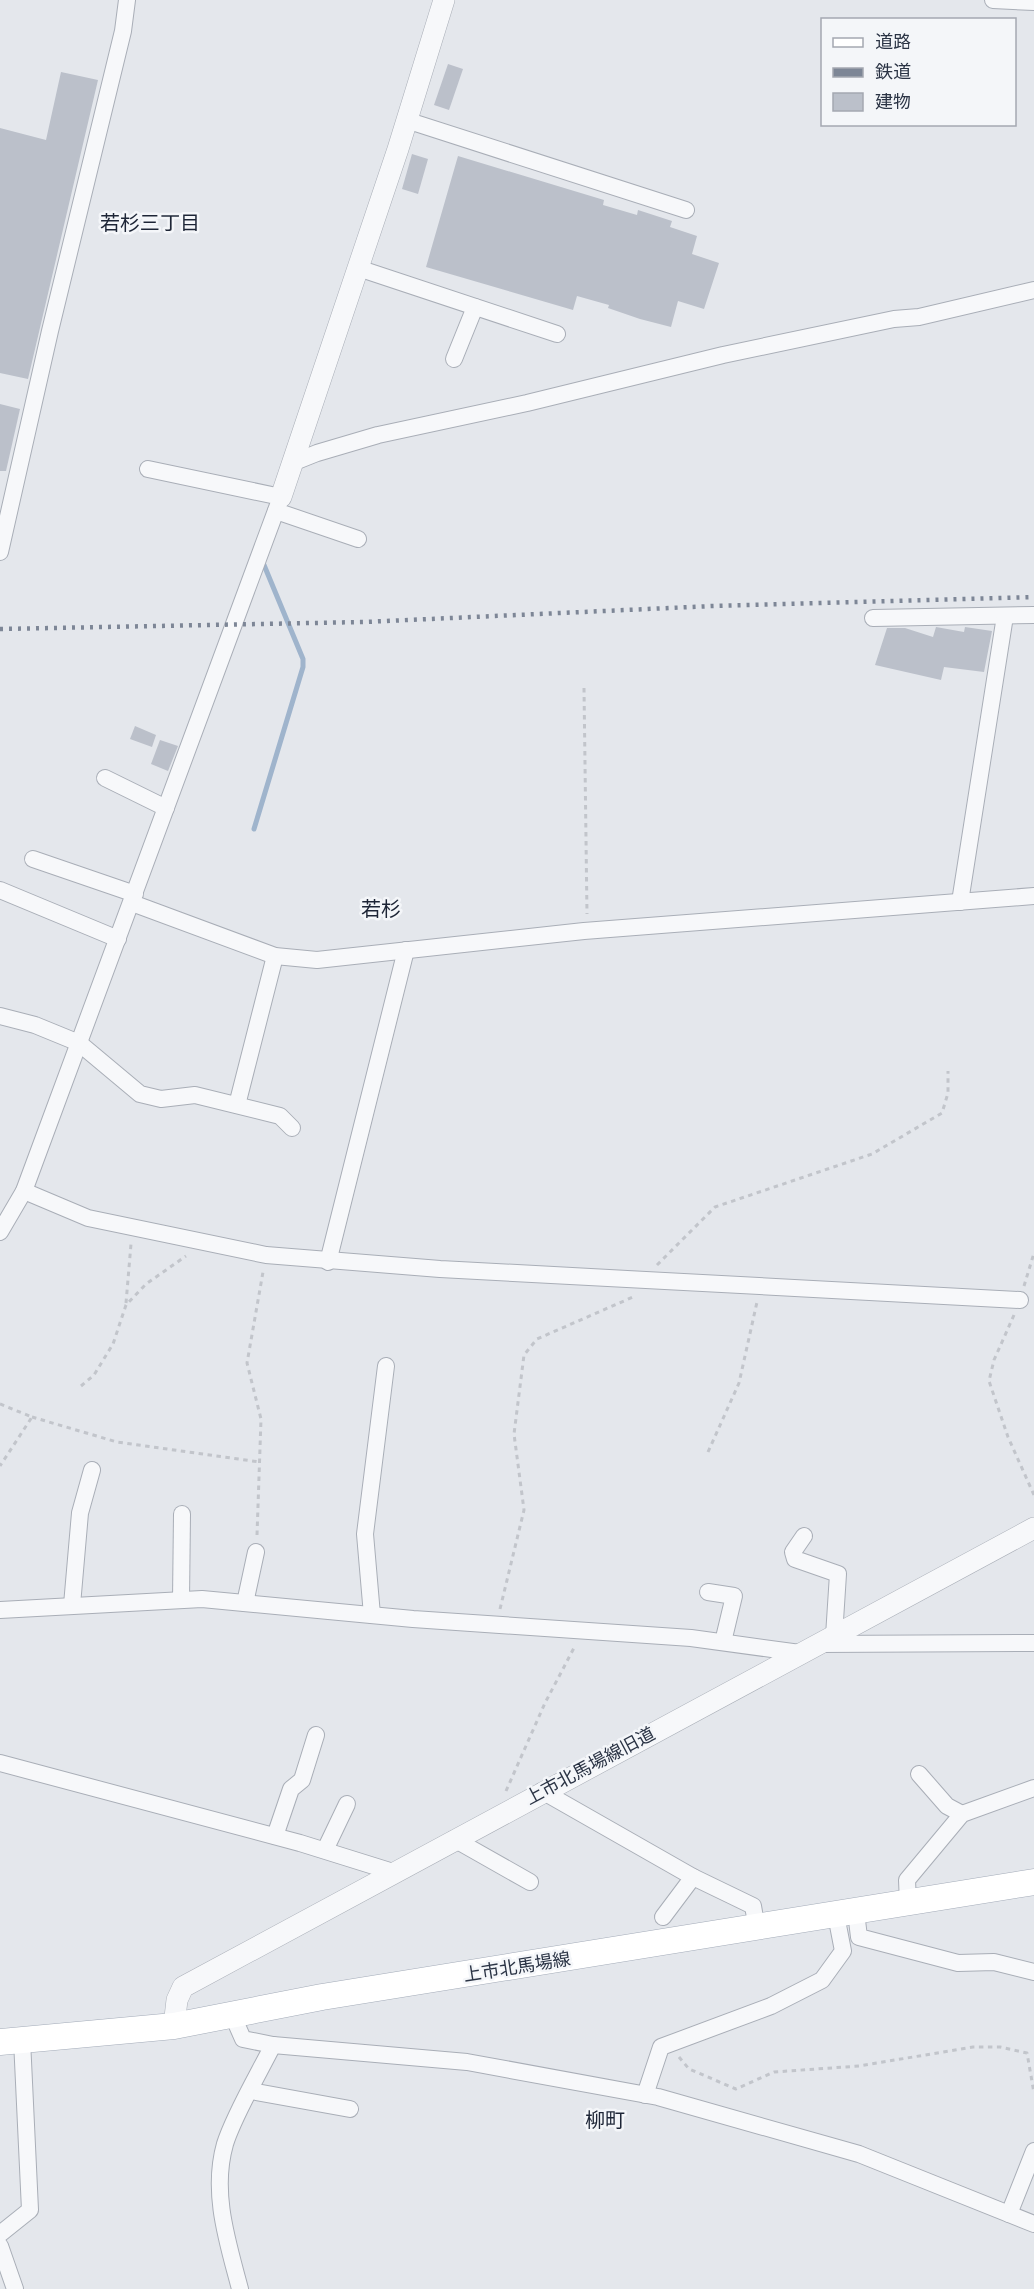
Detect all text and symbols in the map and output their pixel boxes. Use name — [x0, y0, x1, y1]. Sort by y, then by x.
legend — [821, 18, 1016, 126]
text: 道路 — [875, 29, 911, 53]
text: 鉄道 — [875, 59, 911, 83]
text: 建物 — [875, 89, 911, 113]
district label: 若杉三丁目 — [100, 209, 200, 236]
district label: 若杉 — [361, 895, 401, 922]
street label: 上市北馬場線旧道 — [520, 1721, 659, 1810]
street label: 上市北馬場線 — [462, 1946, 572, 1986]
district label: 柳町 — [585, 2106, 625, 2133]

